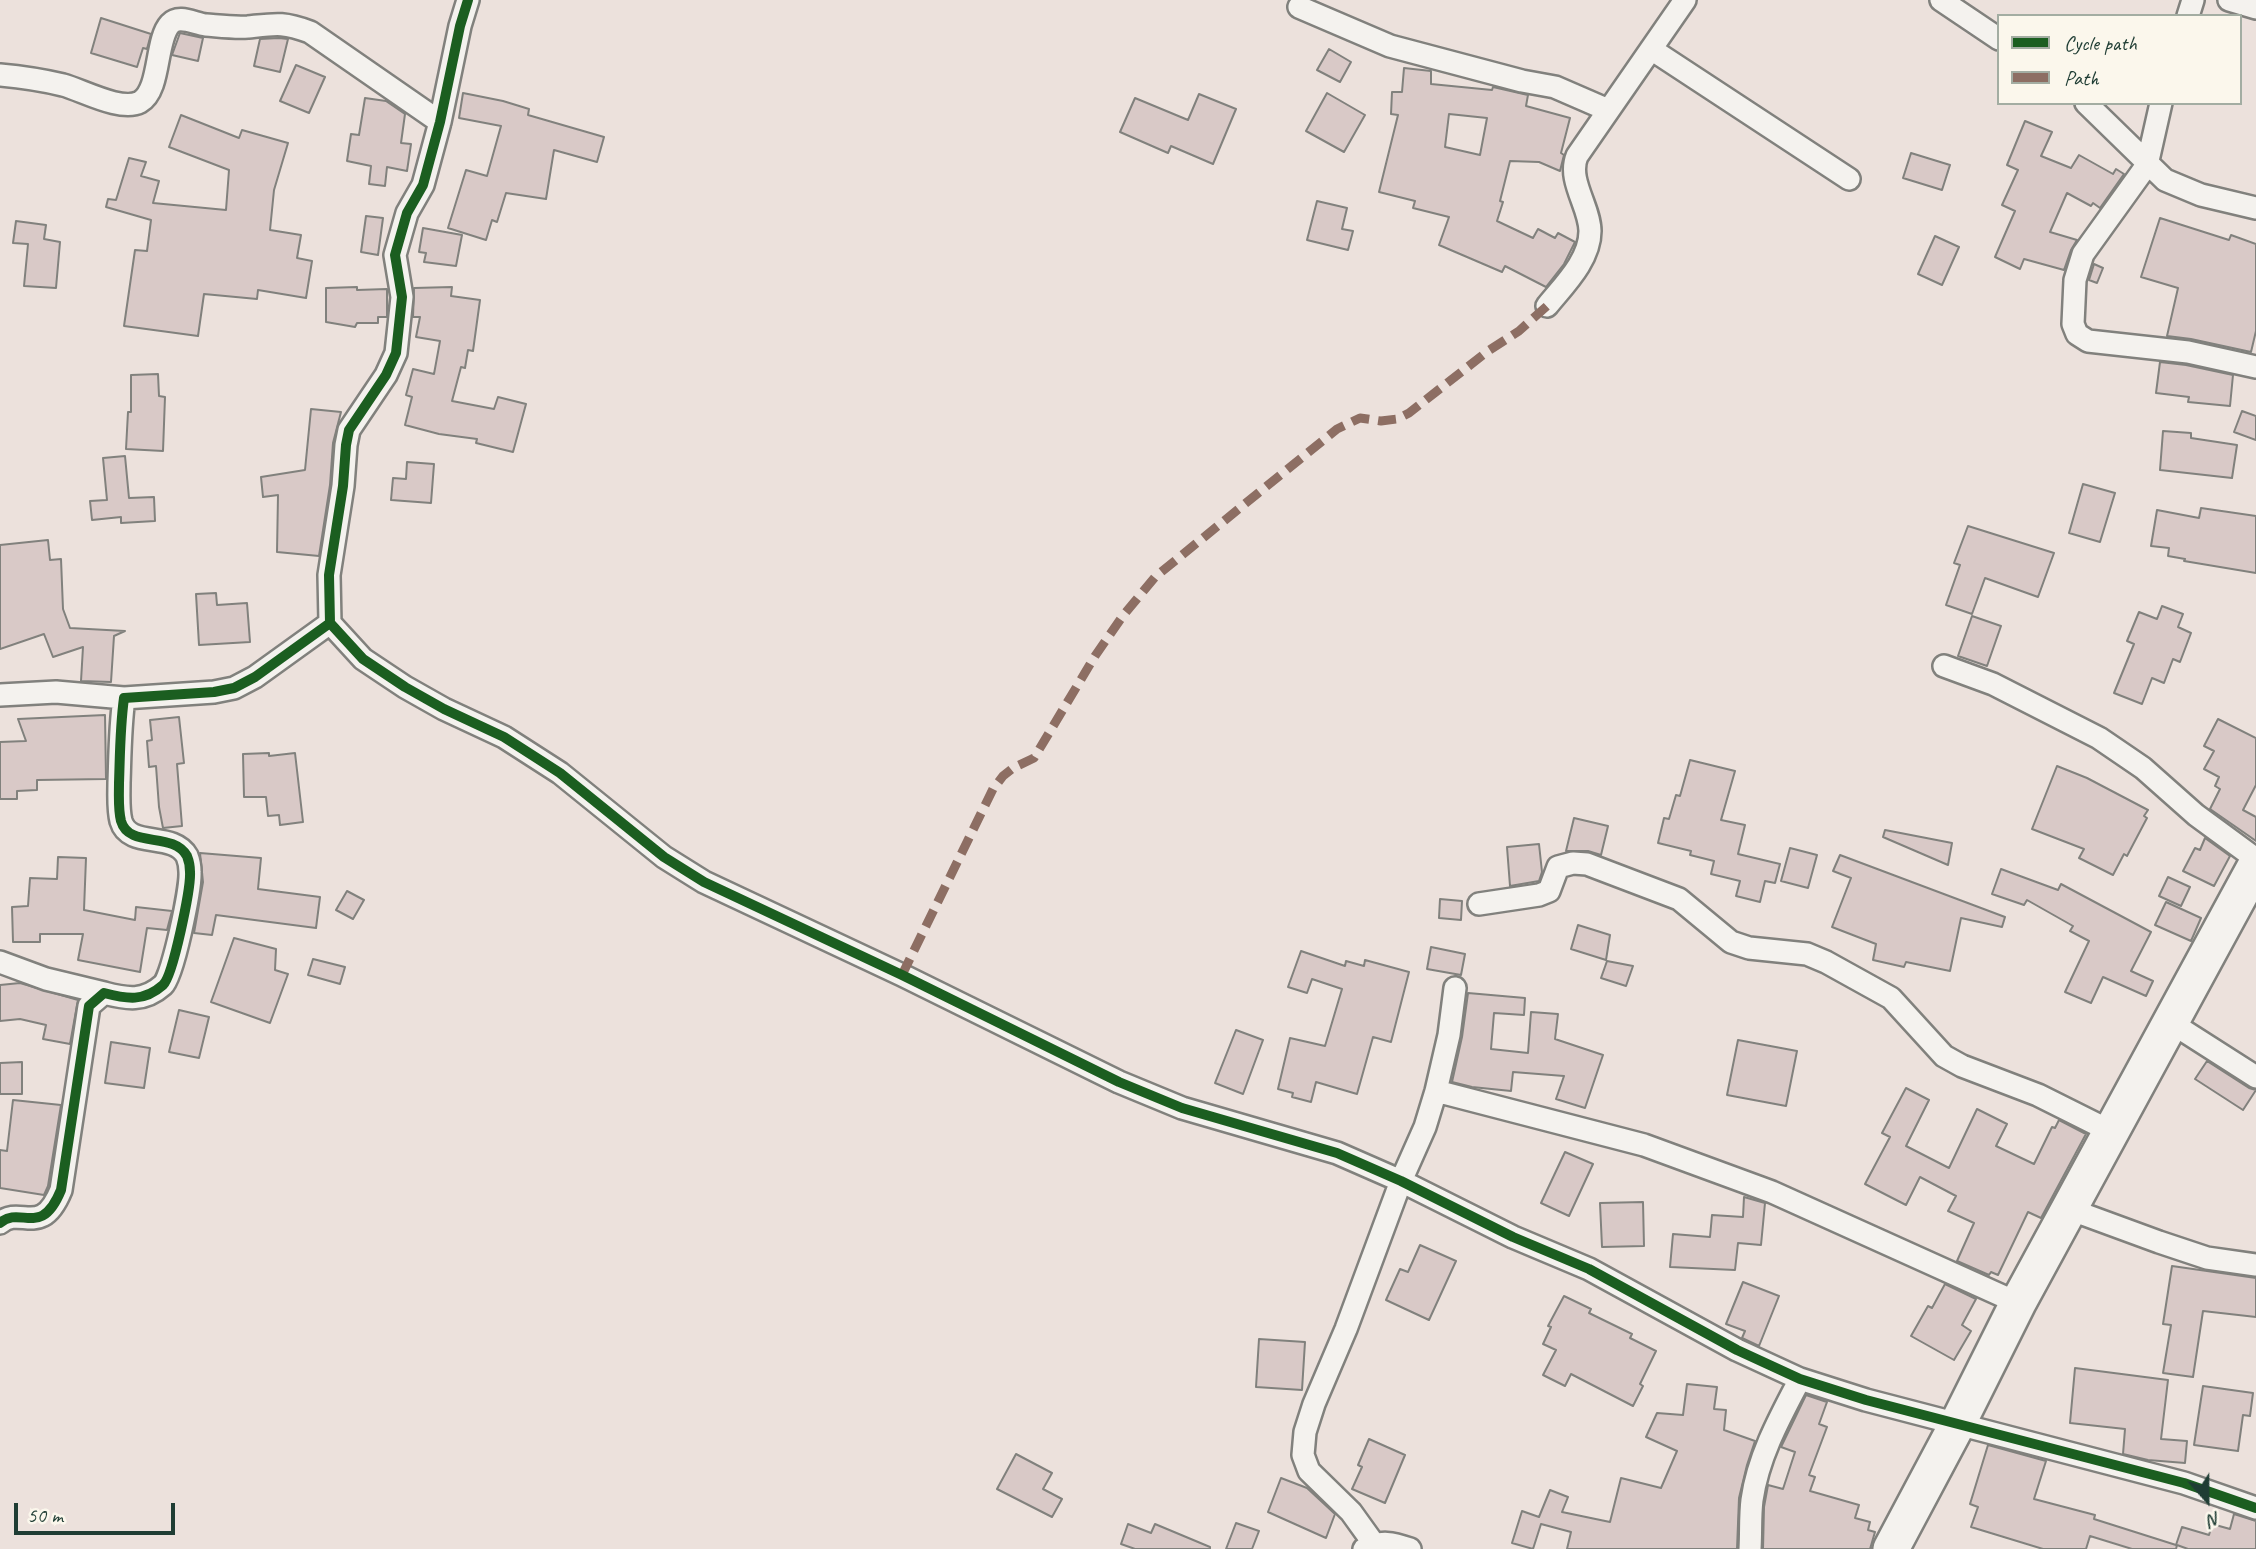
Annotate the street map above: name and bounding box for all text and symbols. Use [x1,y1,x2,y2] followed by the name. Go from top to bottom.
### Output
[1997,14,2242,105] legend
[2064,30,2137,56] text: Cycle path
[2064,65,2099,91] text: Path
[2172,1465,2242,1535] north arrow
[18,1490,178,1534] scale bar
[27,1502,63,1528] text: 50 m
[2205,1506,2224,1533] text: N

